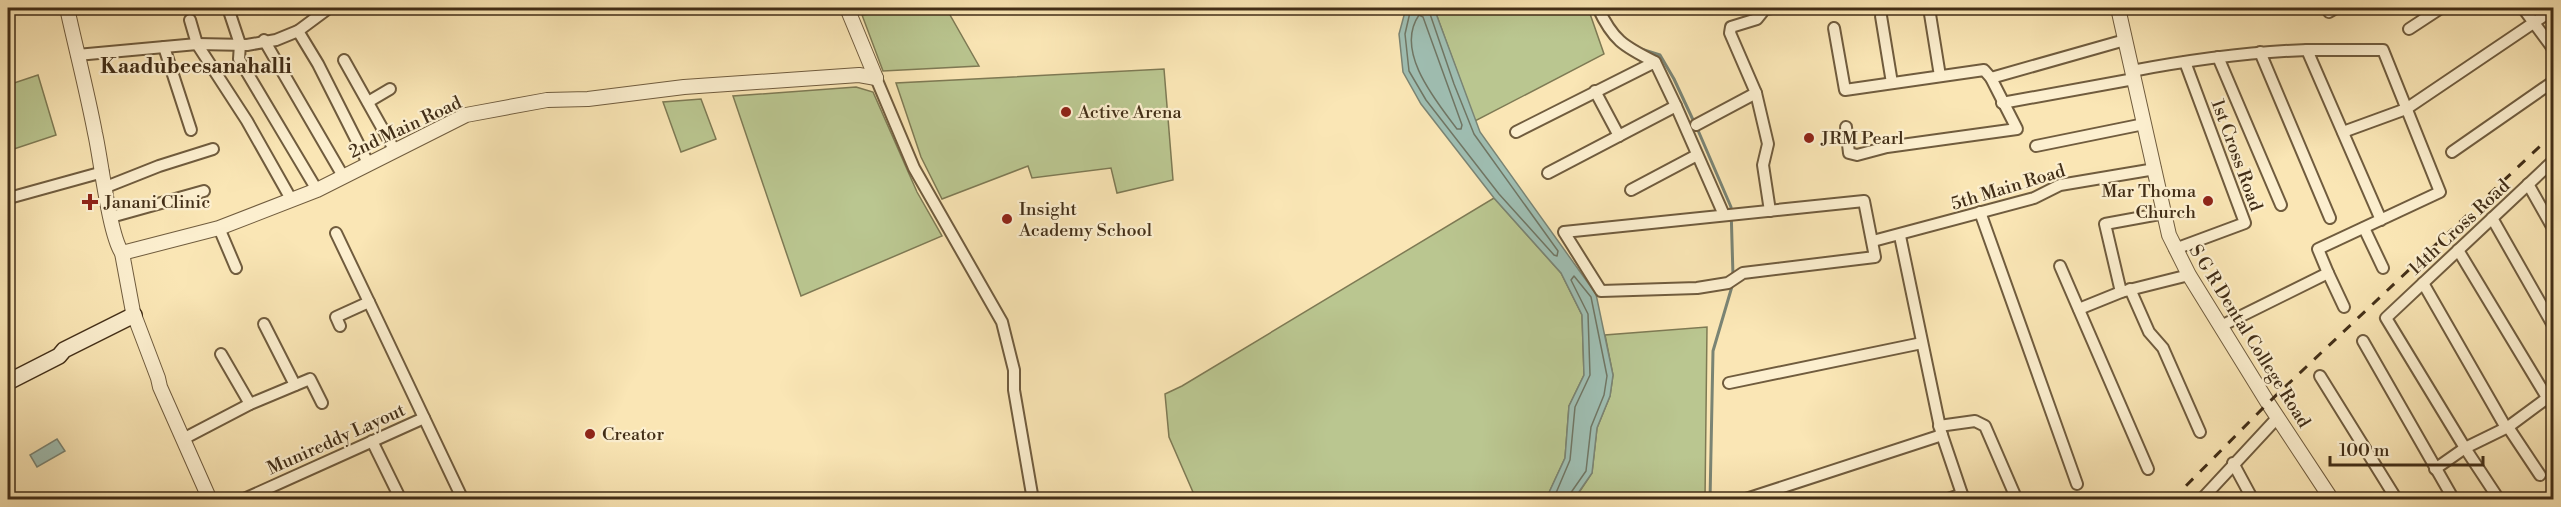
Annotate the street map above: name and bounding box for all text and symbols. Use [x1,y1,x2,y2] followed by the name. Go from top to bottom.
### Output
[100,54,292,80] district label: Kaadubeesanahalli
[345,91,466,164] street label: 2nd Main Road
[2206,96,2268,215] street label: 1st Cross Road
[1077,101,1183,124] place label: Active Arena
[1059,105,1073,119] marker: Active Arena
[1820,127,1904,150] place label: JRM Pearl
[1802,131,1816,145] marker: JRM Pearl
[1948,159,2069,216] street label: 5th Main Road
[2404,174,2515,280] street label: 14th Cross Road
[2101,180,2197,224] place label: Mar Thoma Church
[103,191,210,214] place label: Janani Clinic
[81,193,99,211] marker: Janani Clinic
[2201,194,2215,208] marker: Mar Thoma Church
[1018,198,1153,242] place label: Insight Academy School
[1000,212,1014,226] marker: Insight Academy School
[2184,240,2316,433] street label: S G R Dental College Road
[264,398,409,480] street label: Munireddy Layout
[602,423,664,446] place label: Creator
[583,427,597,441] marker: Creator
[2330,429,2483,467] scale bar
[2339,439,2390,462] text: 100 m

